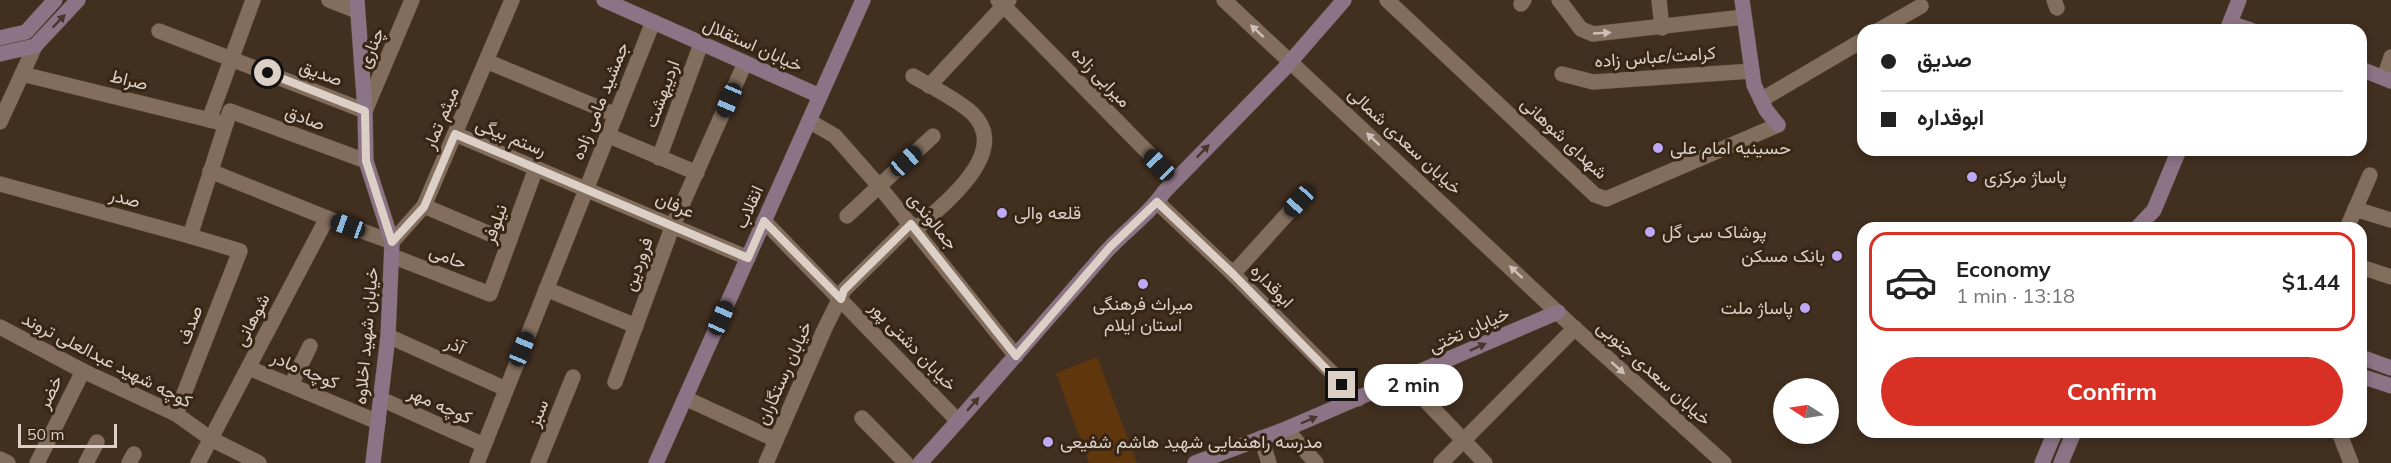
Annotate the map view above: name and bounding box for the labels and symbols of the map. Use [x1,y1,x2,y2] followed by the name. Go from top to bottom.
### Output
[700,12,807,77] street label: خیابان استقلال
[52,14,66,29] one-way arrow
[352,24,390,72] street label: چناری
[1250,25,1265,38] one-way arrow
[1593,28,1612,38] one-way arrow
[565,38,634,163] street label: جمشید مامی زاده
[1067,41,1136,112] street label: میرابی زاده
[1593,41,1717,72] street label: کرامت/عباس زاده
[296,54,346,91] street label: صدیق
[639,57,684,131] street label: اردیبهشت
[254,59,281,86] route start
[108,64,150,95] street label: صراط
[714,80,744,120] car
[1343,82,1467,199] street label: خیابان سعدی شمالی
[417,83,465,154] street label: میثم تمار
[1516,92,1613,184] street label: شهدای شوهانی
[282,100,328,135] street label: صادق
[472,112,550,162] street label: رستم بیگی
[1367,132,1381,146] one-way arrow
[1670,136,1791,160] place label: حسینیه امام علی
[1651,141,1665,155] marker: حسینیه امام علی
[887,142,925,180] car
[1196,144,1210,159] one-way arrow
[1140,146,1178,184] car
[1984,165,2067,189] place label: پاساژ مرکزی
[1965,170,1979,184] marker: پاساژ مرکزی
[106,182,143,213] street label: صدر
[729,182,768,232] street label: انقلاب
[1280,182,1318,220] car
[652,186,698,223] street label: عرفان
[903,187,964,254] street label: جمالوندی
[476,201,512,248] street label: نیلوفر
[1014,201,1081,224] place label: قلعه والی
[995,206,1009,220] marker: قلعه والی
[328,211,368,241] car
[1662,220,1767,244] place label: پوشاک سی گل
[1643,225,1657,239] marker: پوشاک سی گل
[617,234,658,294] street label: فروردین
[426,239,470,274] street label: حامی
[1741,244,1825,267] place label: بانک مسکن
[1830,249,1844,263] marker: بانک مسکن
[1246,259,1299,313] street label: ابوقداره
[1508,265,1523,279] one-way arrow
[348,266,383,406] street label: خیابان شهید اخلاوه
[1136,277,1150,291] marker: میراث فرهنگی استان ایلام
[229,289,275,350] street label: شوهانی
[1093,292,1193,337] place label: میراث فرهنگی استان ایلام
[863,295,962,396] street label: خیابان دشتی پور
[1721,296,1793,320] place label: پاساژ ملت
[705,298,737,338] car
[1798,301,1812,315] marker: پاساژ ملت
[172,302,207,348] street label: صدف
[1425,302,1513,358] street label: خیابان تختی
[18,307,196,413] street label: کوچه شهید عبدالعلی تروند
[1592,315,1716,430] street label: خیابان سعدی جنوبی
[750,317,817,428] street label: خیابان رستگاران
[507,329,537,369] car
[441,330,470,360] street label: آذر
[1469,342,1487,352] one-way arrow
[267,345,342,395] street label: کوچه مادر
[1611,360,1625,374] one-way arrow
[1363,364,1462,406] callout: 2 min
[31,371,67,413] street label: خضر
[1328,371,1355,398] route end
[1773,378,1839,444] north arrow
[403,380,476,430] street label: کوچه مهر
[521,396,553,431] street label: سبز
[966,397,979,412] one-way arrow
[1300,415,1318,425] one-way arrow
[18,421,117,448] scale bar
[1060,430,1322,454] place label: مدرسه راهنمایی شهید هاشم شفیعی
[1041,435,1055,449] marker: مدرسه راهنمایی شهید هاشم شفیعی

